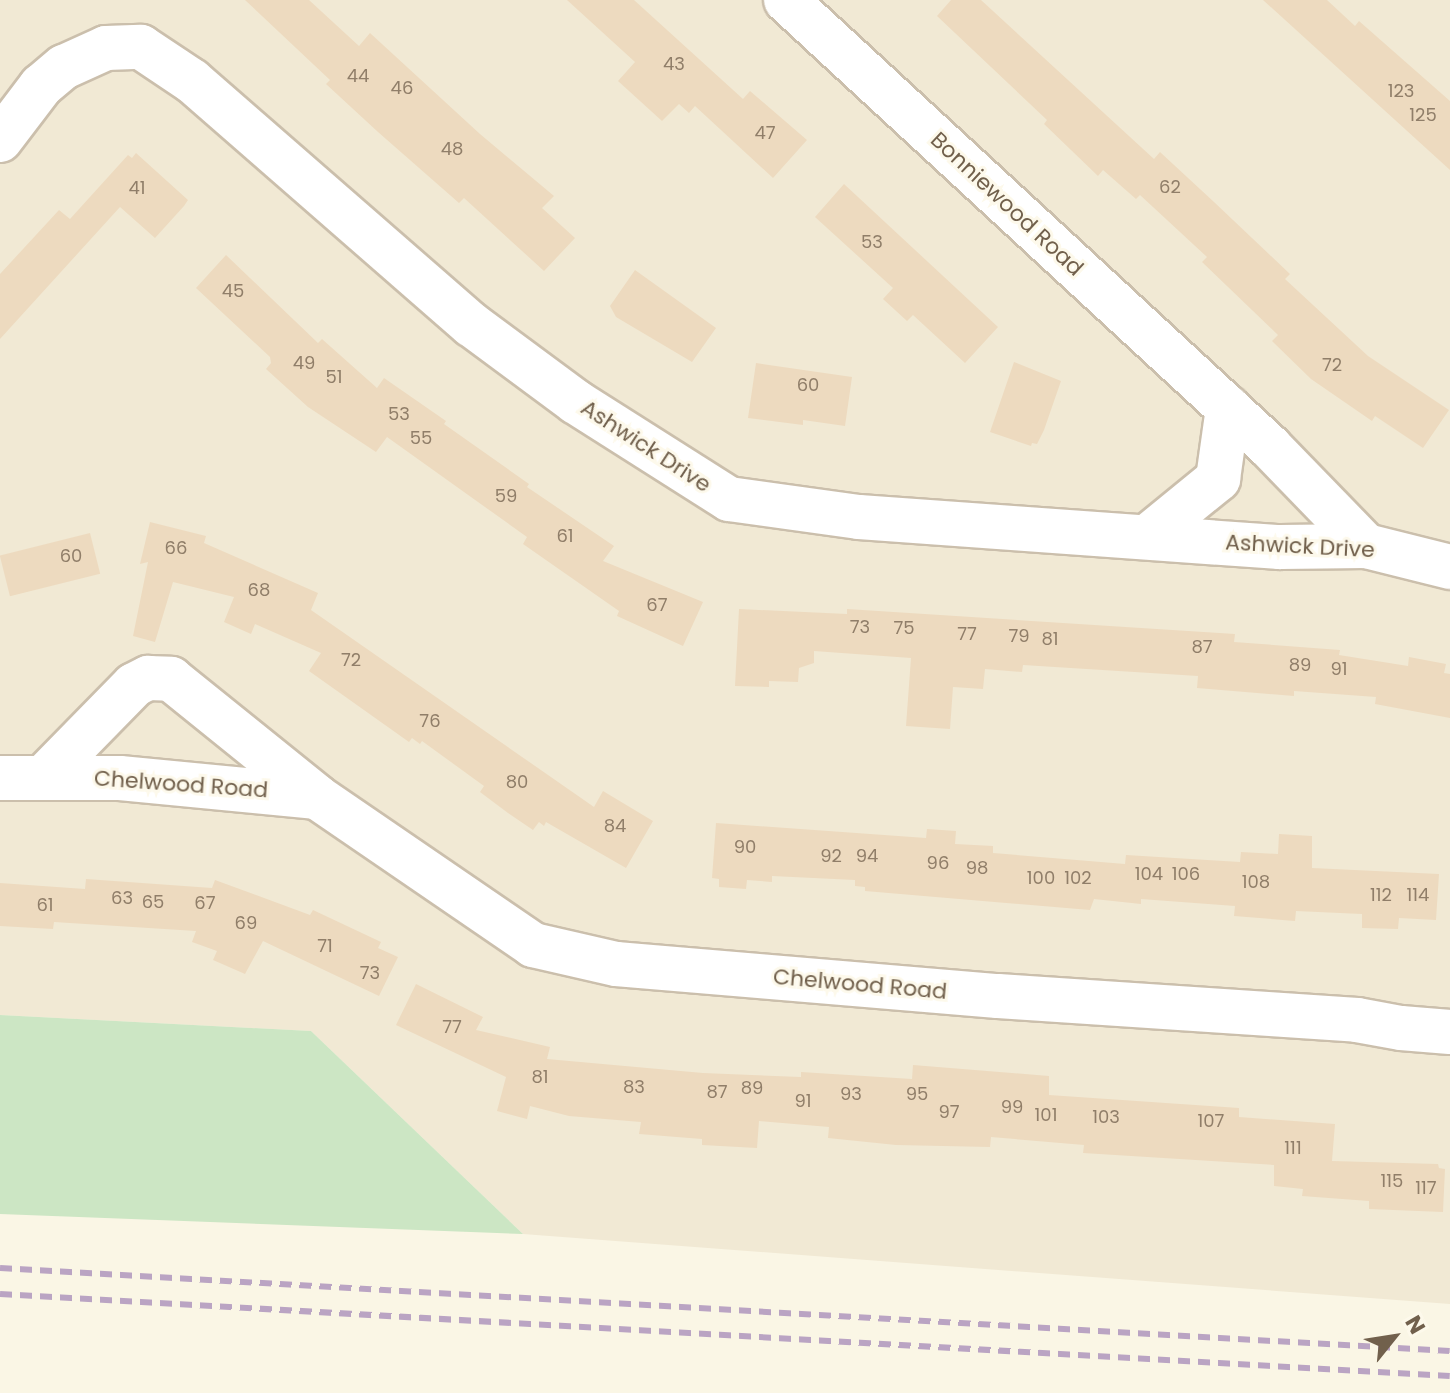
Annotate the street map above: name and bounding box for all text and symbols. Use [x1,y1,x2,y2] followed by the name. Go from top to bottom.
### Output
[663,53,685,75] house number: 43
[347,65,369,87] house number: 44
[391,77,413,99] house number: 46
[1388,80,1414,102] house number: 123
[1409,104,1437,126] house number: 125
[754,122,776,144] house number: 47
[925,127,1089,281] street label: Bonniewood Road
[441,138,463,160] house number: 48
[1159,176,1181,198] house number: 62
[128,177,146,199] house number: 41
[861,231,883,253] house number: 53
[222,280,244,302] house number: 45
[293,352,315,374] house number: 49
[1322,354,1342,376] house number: 72
[325,366,343,388] house number: 51
[797,374,819,396] house number: 60
[576,394,716,498] street label: Ashwick Drive
[388,403,410,425] house number: 53
[410,427,432,449] house number: 55
[495,485,517,507] house number: 59
[556,525,574,547] house number: 61
[1225,529,1375,563] street label: Ashwick Drive
[165,537,187,559] house number: 66
[60,545,82,567] house number: 60
[248,579,270,601] house number: 68
[646,594,668,616] house number: 67
[850,616,870,638] house number: 73
[893,617,915,639] house number: 75
[957,623,977,645] house number: 77
[1008,625,1030,647] house number: 79
[1041,628,1059,650] house number: 81
[1191,636,1213,658] house number: 87
[341,649,361,671] house number: 72
[1289,654,1311,676] house number: 89
[1330,658,1348,680] house number: 91
[419,710,441,732] house number: 76
[93,765,269,803] street label: Chelwood Road
[506,771,528,793] house number: 80
[604,815,626,837] house number: 84
[734,836,756,858] house number: 90
[820,845,842,867] house number: 92
[856,845,878,867] house number: 94
[927,852,949,874] house number: 96
[966,857,988,879] house number: 98
[1135,863,1163,885] house number: 104
[1172,863,1200,885] house number: 106
[1027,867,1055,889] house number: 100
[1064,867,1092,889] house number: 102
[1242,871,1270,893] house number: 108
[1370,884,1392,906] house number: 112
[1407,884,1429,906] house number: 114
[111,887,133,909] house number: 63
[142,891,164,913] house number: 65
[194,892,216,914] house number: 67
[36,894,54,916] house number: 61
[235,912,257,934] house number: 69
[317,935,333,957] house number: 71
[360,962,380,984] house number: 73
[772,963,948,1005] street label: Chelwood Road
[442,1016,462,1038] house number: 77
[531,1066,549,1088] house number: 81
[623,1076,645,1098] house number: 83
[741,1077,763,1099] house number: 89
[706,1081,728,1103] house number: 87
[840,1083,862,1105] house number: 93
[906,1083,928,1105] house number: 95
[794,1090,812,1112] house number: 91
[1001,1096,1023,1118] house number: 99
[938,1101,960,1123] house number: 97
[1035,1104,1057,1126] house number: 101
[1092,1106,1120,1128] house number: 103
[1198,1110,1224,1132] house number: 107
[1284,1137,1302,1159] house number: 111
[1381,1170,1403,1192] house number: 115
[1415,1177,1437,1199] house number: 117
[1354,1297,1434,1377] north arrow
[1398,1310,1433,1340] text: N

